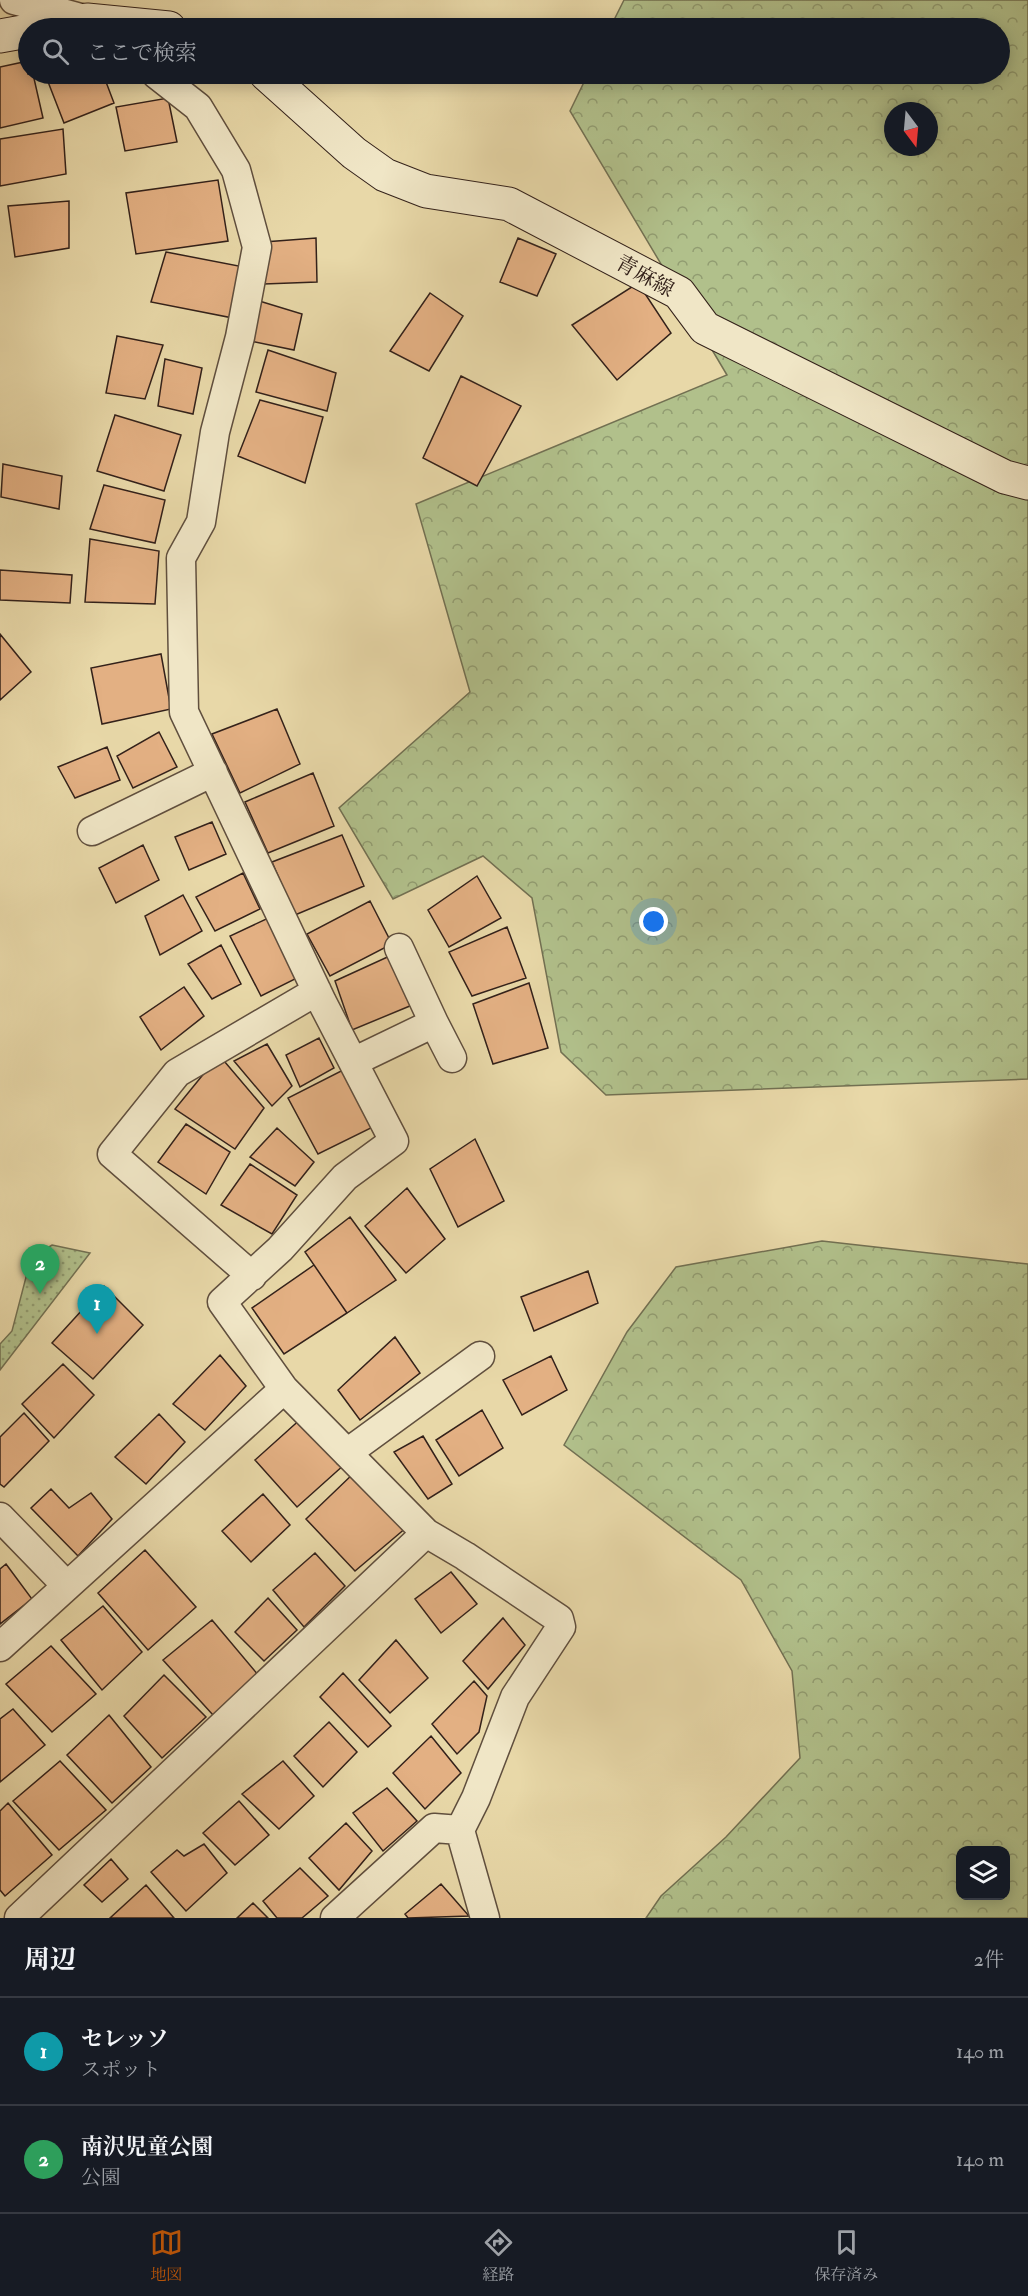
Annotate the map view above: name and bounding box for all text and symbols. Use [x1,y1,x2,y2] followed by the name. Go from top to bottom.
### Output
[18,18,1010,84] search box
[39,35,72,68] icon: search
[87,39,197,67] text: ここで検索
[884,102,938,156] north arrow
[611,249,679,304] street label: 青麻線
[639,907,668,936] your location
[20,1244,60,1294] pin: 2
[78,1284,116,1334] pin: 1
[956,1846,1010,1900] map controls
[956,1846,1010,1900] button: layers
[24,1944,76,1976] text: 周辺
[974,1947,1004,1972] text: 2件
[81,2025,169,2053] text: セレッソ
[40,2039,47,2064] text: 1
[956,2039,1004,2064] text: 140 m
[81,2057,161,2082] text: スポット
[81,2133,213,2161] text: 南沢児童公園
[38,2147,49,2172] text: 2
[956,2147,1004,2172] text: 140 m
[81,2165,121,2190] text: 公園
[150,2226,183,2285] tab: 地図
[482,2226,515,2285] tab: 経路
[814,2226,878,2285] tab: 保存済み

